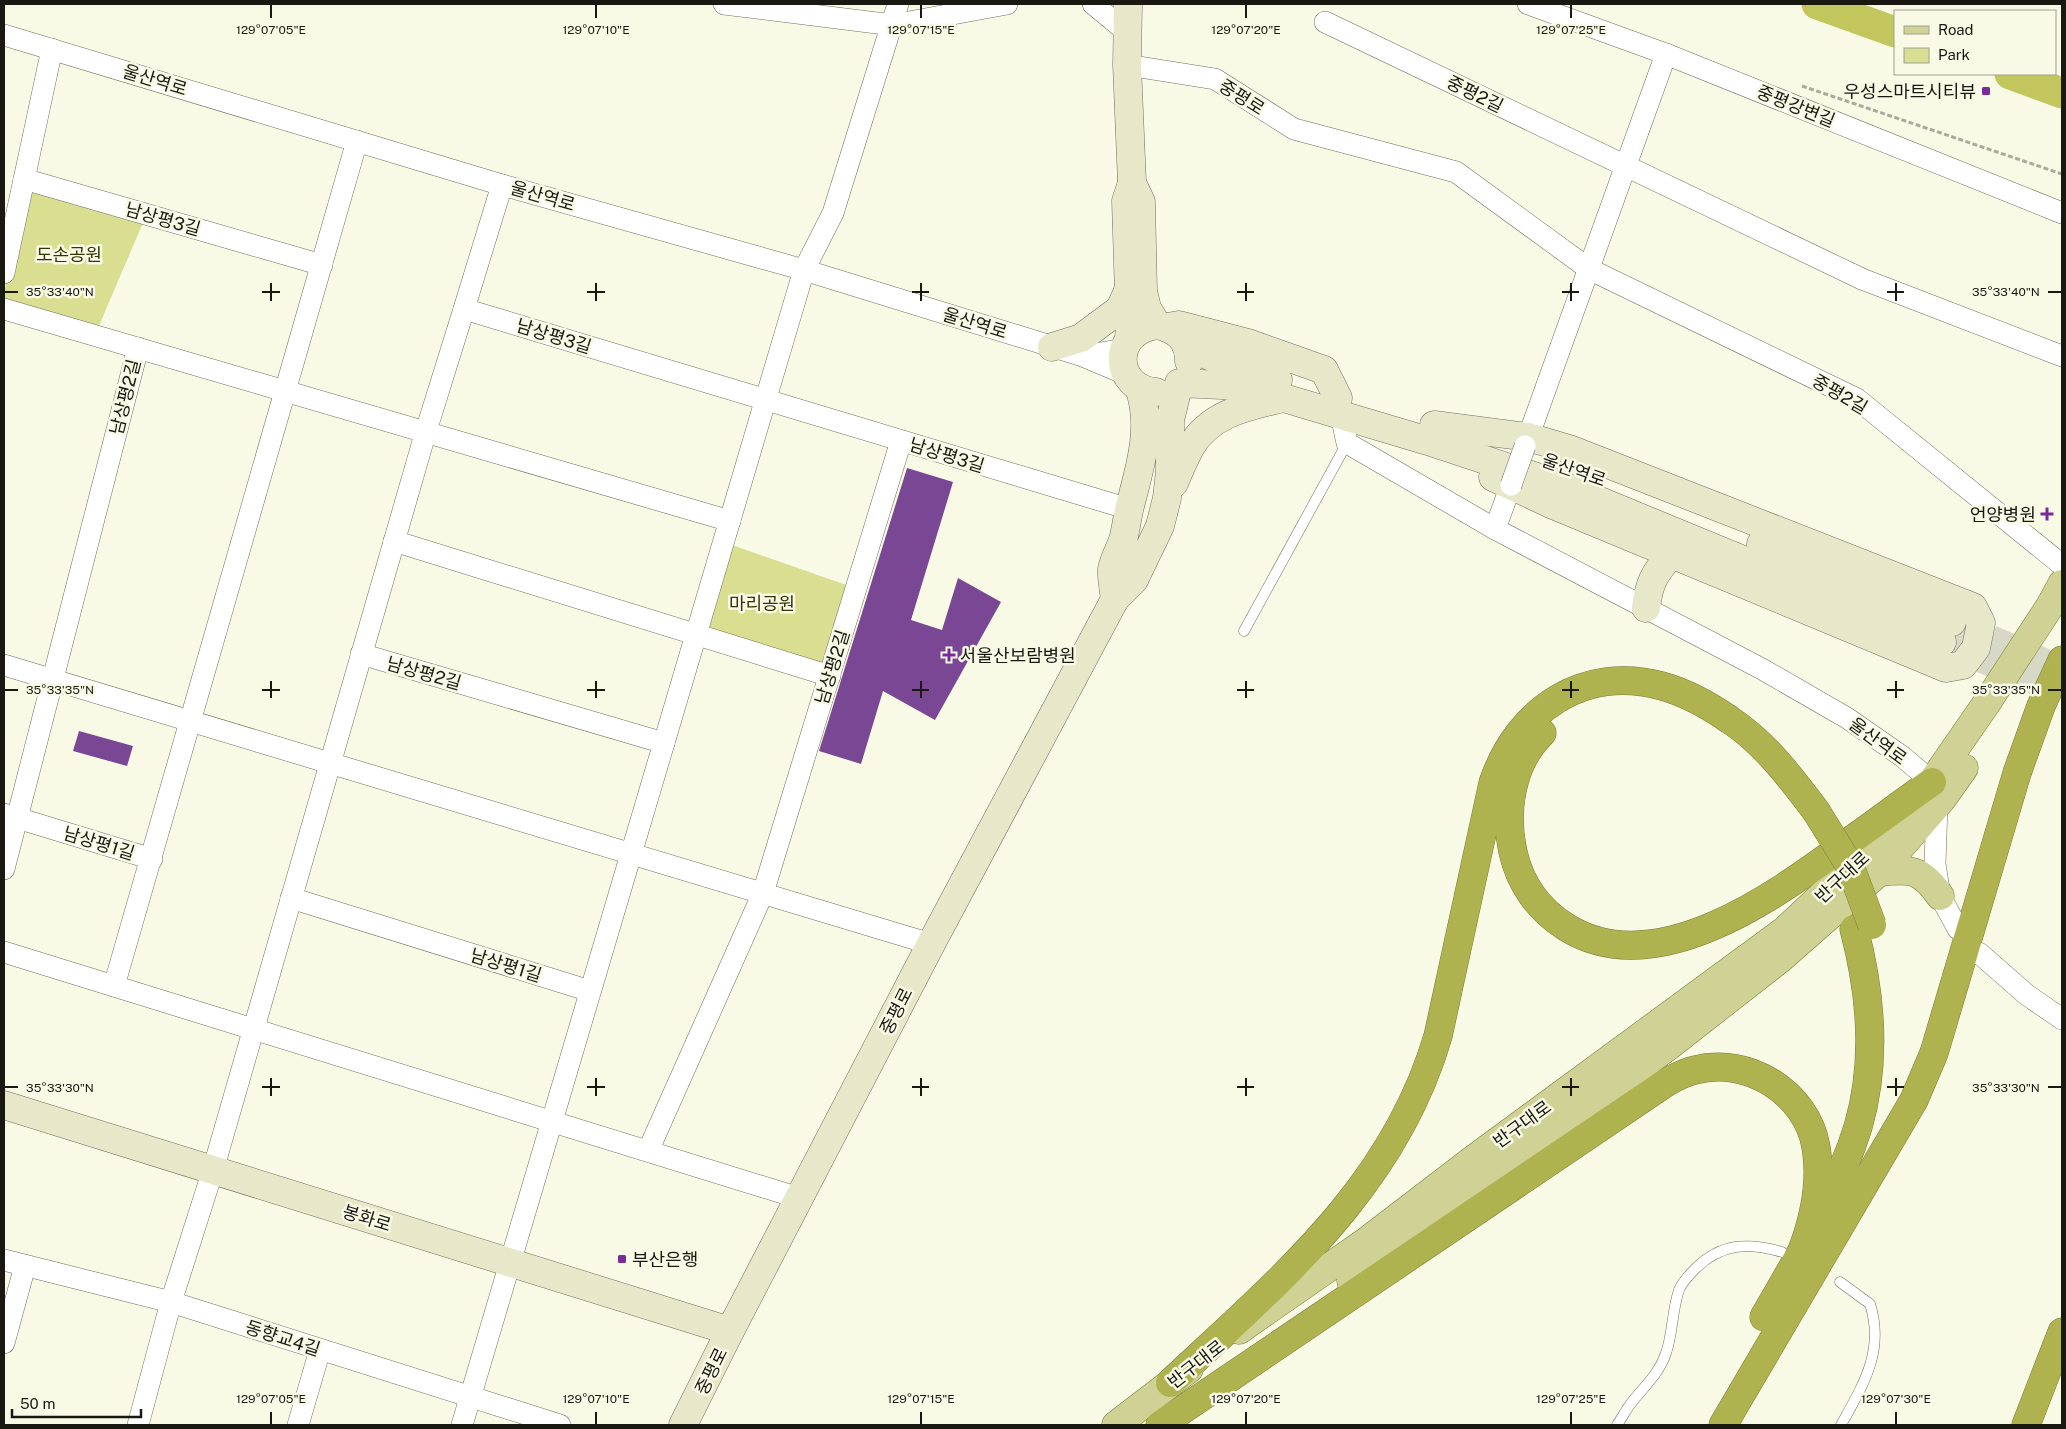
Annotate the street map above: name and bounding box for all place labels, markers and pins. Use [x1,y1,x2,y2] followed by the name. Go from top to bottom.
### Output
[1844,81,1976,102] place label: 우성스마트시티뷰
[1980,85,1992,97] marker: 우성스마트시티뷰
[1970,504,2036,525] place label: 언양병원
[2040,507,2054,521] marker: 언양병원
[960,645,1076,666] place label: 서울산보람병원
[942,648,956,662] marker: 서울산보람병원
[632,1249,698,1270] place label: 부산은행
[616,1253,628,1265] marker: 부산은행

